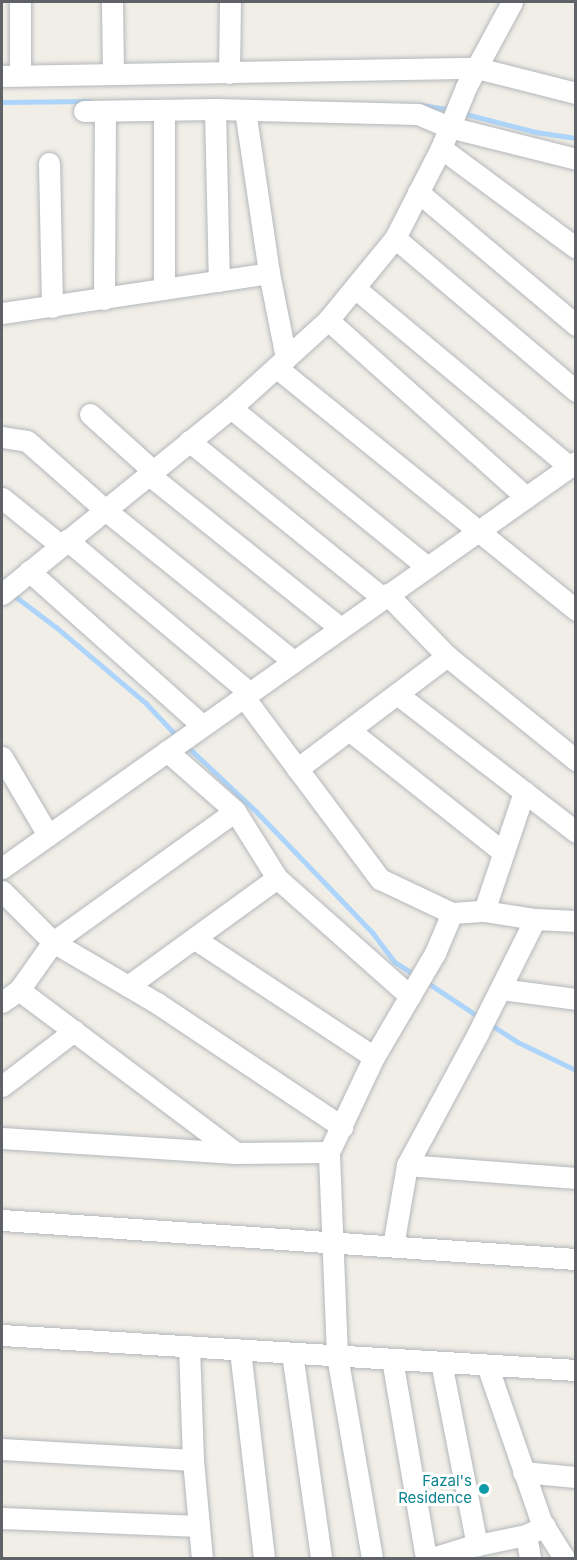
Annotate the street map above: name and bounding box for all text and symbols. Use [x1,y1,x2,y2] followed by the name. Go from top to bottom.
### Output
[398,1471,472,1506] place label: Fazal's Residence
[477,1482,491,1496] marker: Fazal's Residence

